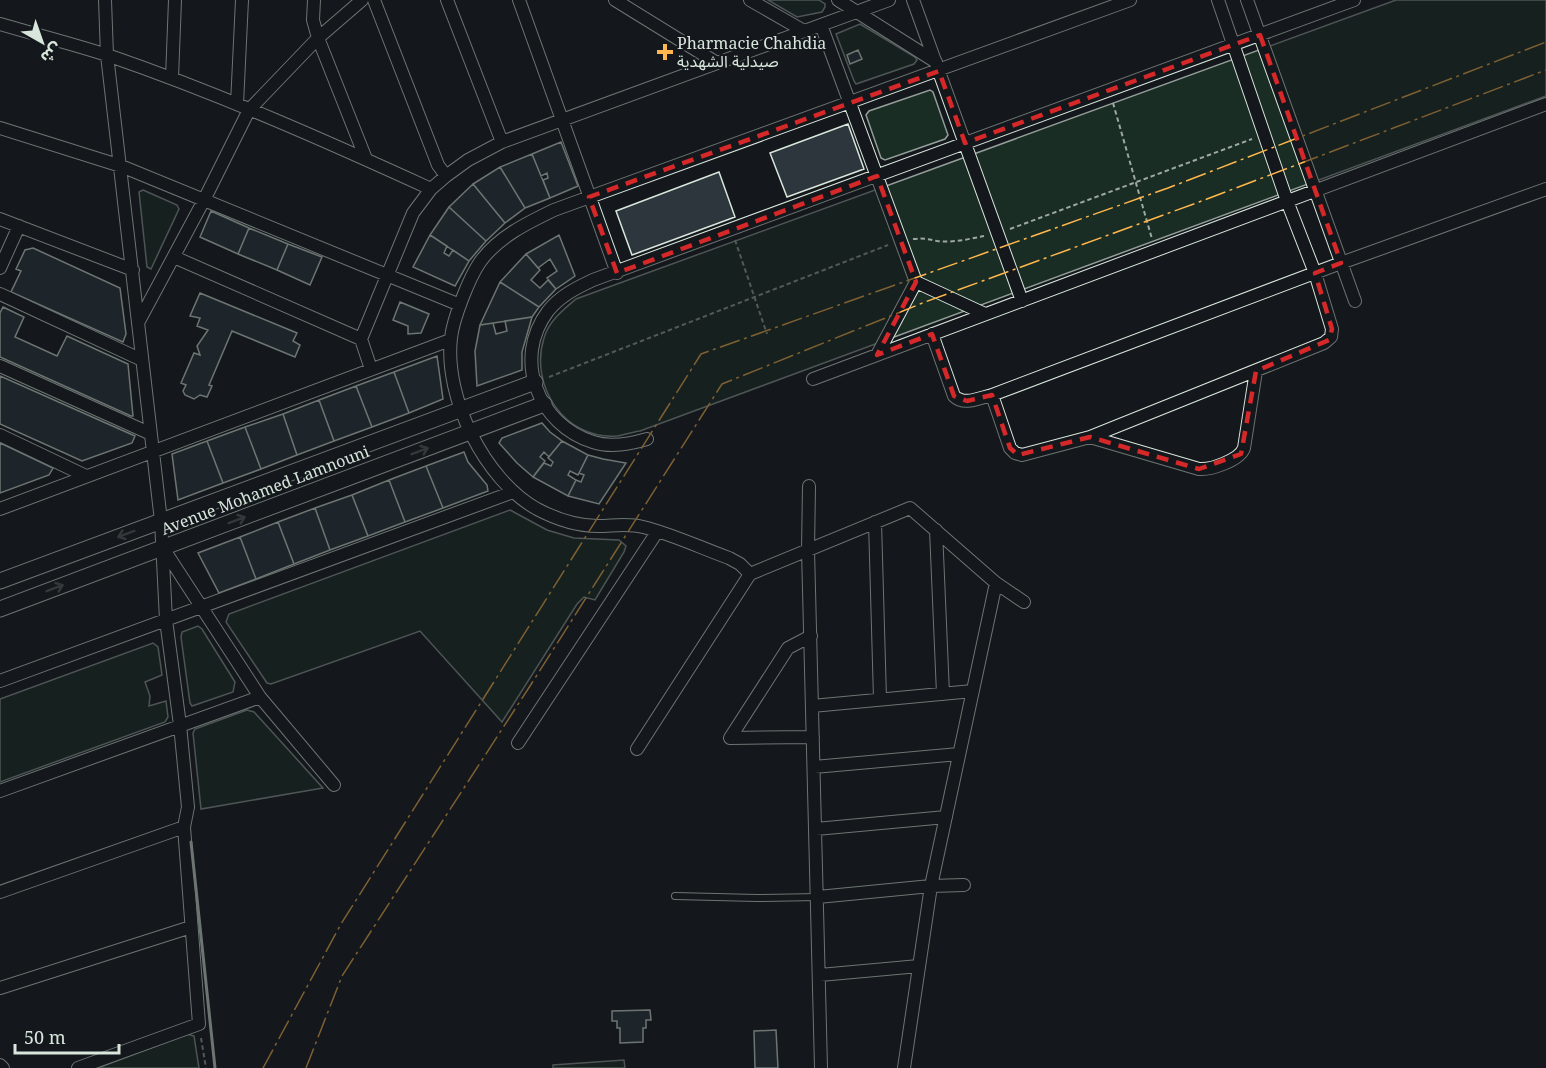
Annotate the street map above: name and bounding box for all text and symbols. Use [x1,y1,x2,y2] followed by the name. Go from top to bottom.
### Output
[12,12,72,72] north arrow
[677,32,826,72] place label: Pharmacie Chahdia صيدلية الشهدية
[36,38,67,69] text: ش
[658,45,672,59] marker: Pharmacie Chahdia صيدلية الشهدية
[158,440,372,540] street label: Avenue Mohamed Lamnouni
[410,444,428,455] one-way arrow
[227,513,246,524] one-way arrow
[117,529,136,540] one-way arrow
[45,582,64,593] one-way arrow
[15,1017,118,1055] scale bar
[24,1025,66,1049] text: 50 m

